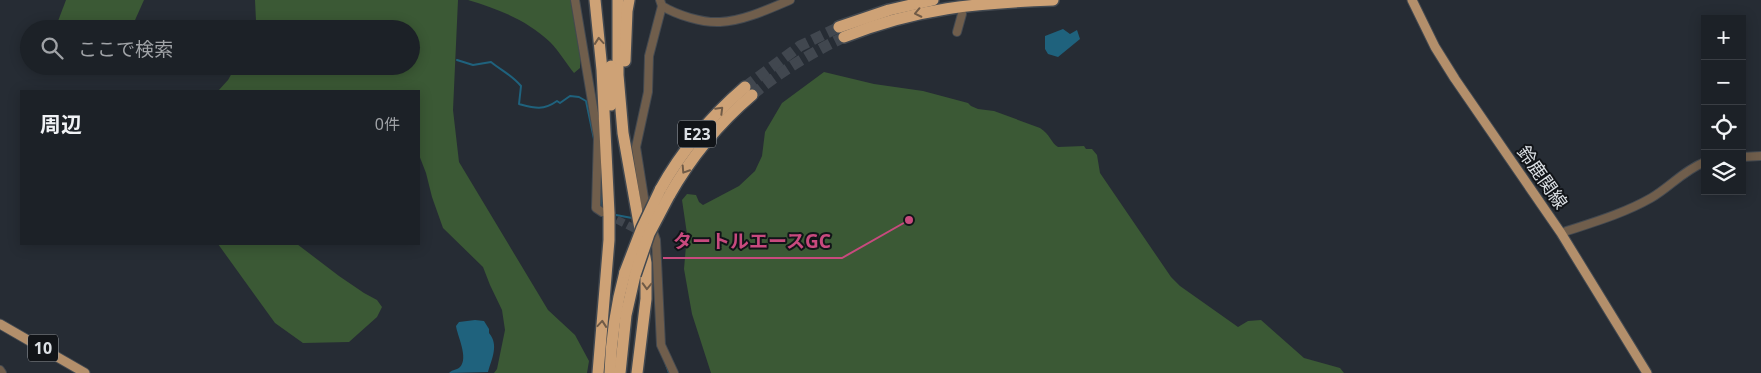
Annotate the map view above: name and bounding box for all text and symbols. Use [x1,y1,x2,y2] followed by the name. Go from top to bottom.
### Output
[913,8,922,18] one-way arrow
[1701,15,1746,195] map controls
[1701,15,1746,60] button: +
[20,20,420,75] search box
[38,34,66,62] icon: search
[78,36,173,62] text: ここで検索
[594,36,605,44] one-way arrow
[1701,60,1746,105] button: −
[1701,105,1746,150] button: locate
[714,106,723,115] one-way arrow
[40,110,82,138] text: 周辺
[375,113,400,135] text: 0件
[678,120,716,148] road number: E23
[1513,141,1573,213] street label: 鈴鹿関線
[1701,150,1746,195] button: layers
[681,164,691,173] one-way arrow
[663,224,842,258] callout: タートルエースGC
[673,228,831,254] text: タートルエースGC
[641,282,652,290] one-way arrow
[596,320,607,328] one-way arrow
[28,334,58,362] road number: 10

